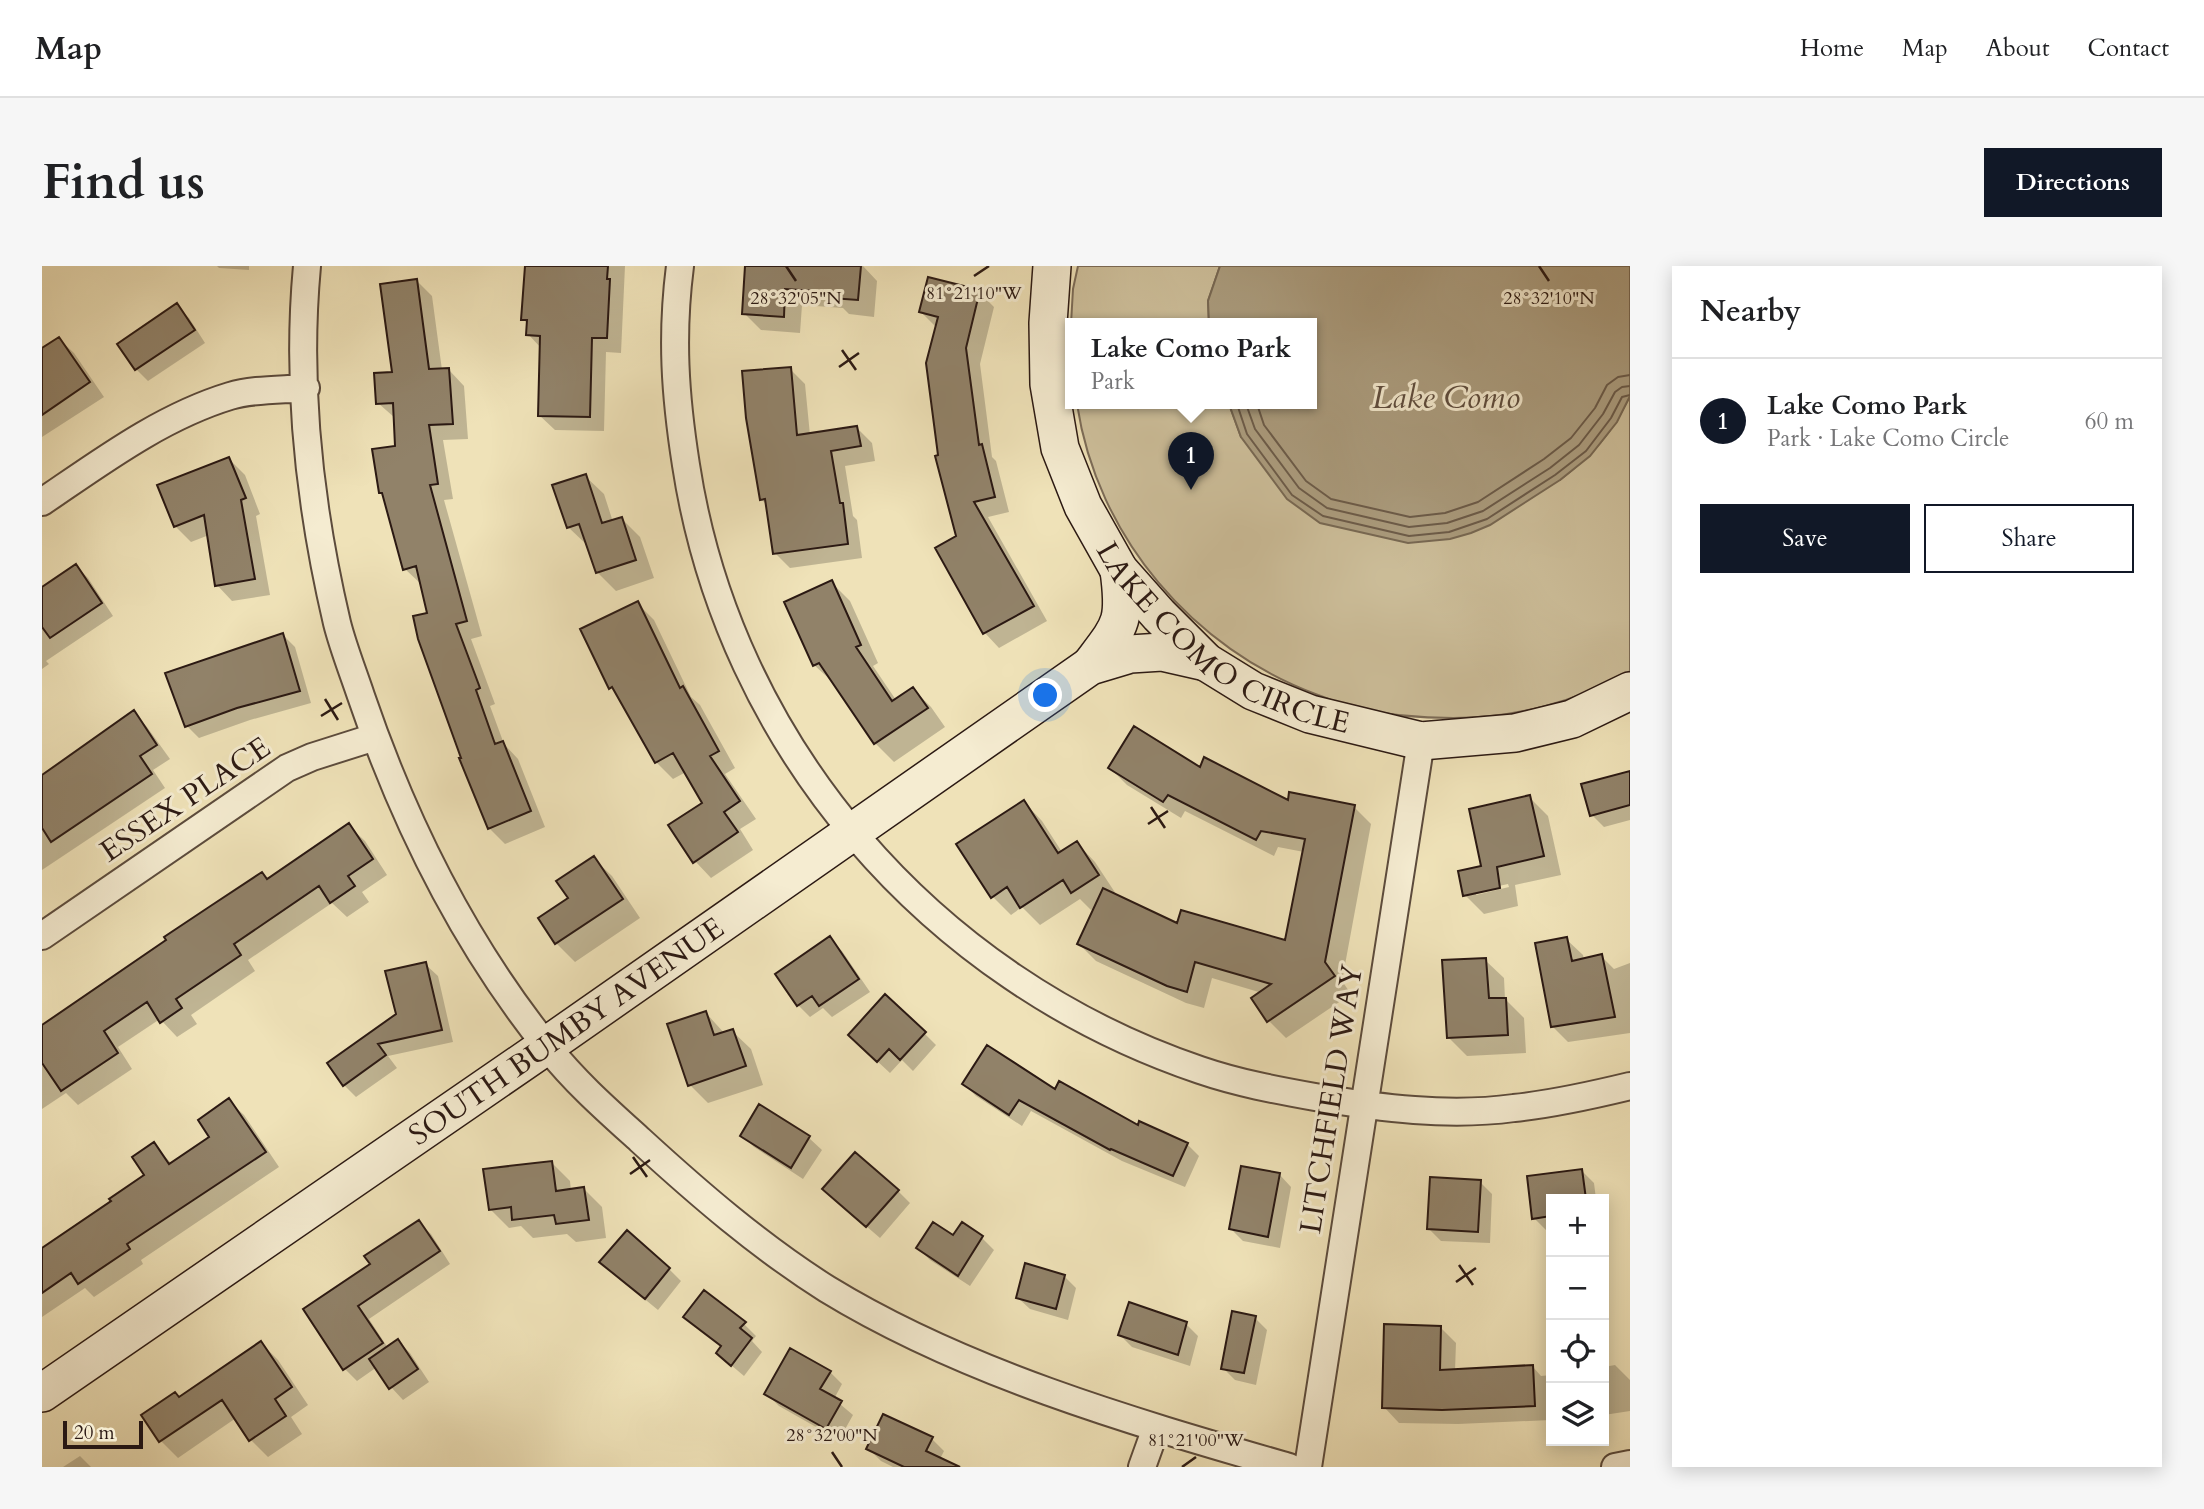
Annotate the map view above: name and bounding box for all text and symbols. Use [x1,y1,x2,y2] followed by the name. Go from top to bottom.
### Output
[35,26,102,71] text: Map
[1800,32,1864,65] text: Home
[1902,32,1948,65] text: Map
[1986,32,2050,65] text: About
[2088,32,2169,65] text: Contact
[1984,148,2162,217] button: Directions
[42,149,205,216] text: Find us
[926,281,1022,306] text: 81°21'10"W
[750,286,842,311] text: 28°32'05"N
[1503,286,1595,311] text: 28°32'10"N
[1700,291,1801,332] text: Nearby
[1065,318,1317,409] popup
[1091,331,1291,366] text: Lake Como Park
[1091,366,1135,397] text: Park
[1372,376,1520,420] water label: Lake Como
[1767,388,1967,423] text: Lake Como Park
[1717,406,1729,437] text: 1
[2085,406,2134,437] text: 60 m
[1767,423,2010,454] text: Park · Lake Como Circle
[1168,432,1214,490] pin: 1
[1700,504,1910,573] button: Save
[1924,504,2134,573] button: Share
[1086,534,1354,744] street label: LAKE COMO CIRCLE
[1028,678,1062,712] your location
[92,727,279,872] street label: ESSEX PLACE
[401,908,732,1155] street label: SOUTH BUMBY AVENUE
[1290,961,1373,1236] street label: LITCHFIELD WAY
[1546,1194,1609,1446] map controls
[1546,1194,1609,1257] button: +
[1546,1257,1609,1320] button: −
[1546,1320,1609,1383] button: locate
[1546,1383,1609,1446] button: layers
[63,1418,144,1450] scale bar
[74,1420,115,1446] text: 20 m
[786,1423,878,1448] text: 28°32'00"N
[1148,1428,1244,1453] text: 81°21'00"W

